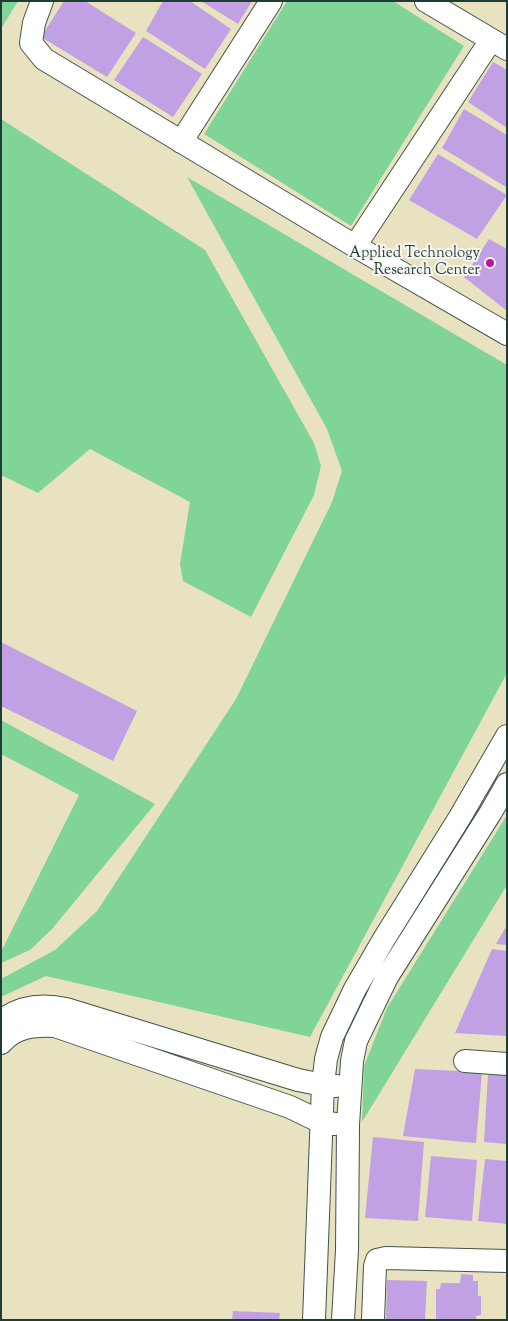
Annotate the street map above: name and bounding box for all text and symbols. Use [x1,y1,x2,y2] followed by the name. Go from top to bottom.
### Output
[349,245,480,280] place label: Applied Technology Research Center
[484,257,496,269] marker: Applied Technology Research Center

